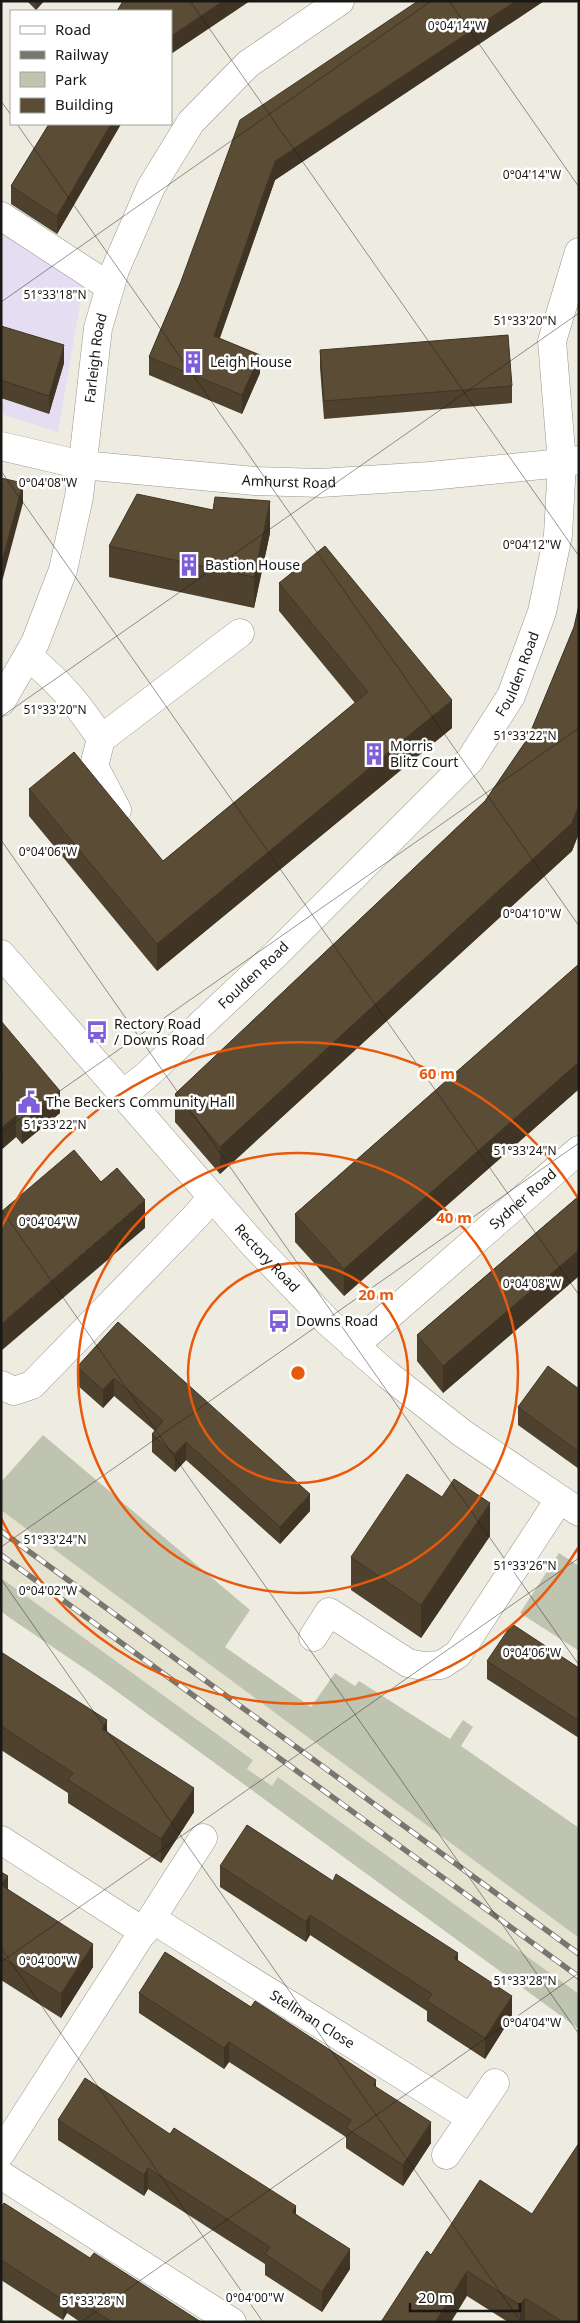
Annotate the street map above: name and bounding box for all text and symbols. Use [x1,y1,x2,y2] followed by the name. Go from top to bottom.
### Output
[10,10,172,125] legend
[428,17,486,34] text: 0°04'14"W
[55,19,91,39] text: Road
[55,44,109,64] text: Railway
[55,69,87,89] text: Park
[55,94,113,114] text: Building
[503,166,561,183] text: 0°04'14"W
[23,286,87,303] text: 51°33'18"N
[80,311,111,404] street label: Farleigh Road
[493,312,557,329] text: 51°33'20"N
[180,349,206,375] building icon: Leigh House
[210,352,292,371] place label: Leigh House
[241,470,337,492] street label: Amhurst Road
[19,474,77,491] text: 0°04'08"W
[503,536,561,553] text: 0°04'12"W
[176,552,202,578] building icon: Bastion House
[205,555,300,574] place label: Bastion House
[490,629,543,720] street label: Foulden Road
[23,701,87,718] text: 51°33'20"N
[493,727,557,744] text: 51°33'22"N
[390,736,458,771] place label: Morris Blitz Court
[361,741,387,767] building icon: Morris Blitz Court
[19,843,77,860] text: 0°04'06"W
[503,905,561,922] text: 0°04'10"W
[214,937,293,1013] street label: Foulden Road
[114,1014,205,1049] place label: Rectory Road / Downs Road
[84,1019,110,1045] bus stop icon: Rectory Road / Downs Road
[419,1063,455,1083] text: 60 m
[16,1089,42,1115] public building icon: The Beckers Community Hall
[46,1092,235,1111] place label: The Beckers Community Hall
[23,1116,87,1133] text: 51°33'22"N
[493,1142,557,1159] text: 51°33'24"N
[485,1164,560,1233] street label: Sydner Road
[436,1207,472,1227] text: 40 m
[19,1213,77,1230] text: 0°04'04"W
[231,1219,304,1296] street label: Rectory Road
[503,1275,561,1292] text: 0°04'08"W
[358,1284,394,1304] text: 20 m
[266,1308,292,1334] bus stop icon: Downs Road
[296,1311,378,1330] place label: Downs Road
[289,1364,307,1382] centre of rings
[23,1531,87,1548] text: 51°33'24"N
[493,1557,557,1574] text: 51°33'26"N
[19,1582,77,1599] text: 0°04'02"W
[503,1644,561,1661] text: 0°04'06"W
[19,1952,77,1969] text: 0°04'00"W
[493,1972,557,1989] text: 51°33'28"N
[267,1985,359,2052] street label: Stellman Close
[503,2014,561,2031] text: 0°04'04"W
[410,2280,520,2312] scale bar
[418,2287,453,2307] text: 20 m
[226,2289,284,2306] text: 0°04'00"W
[61,2292,125,2309] text: 51°33'28"N

